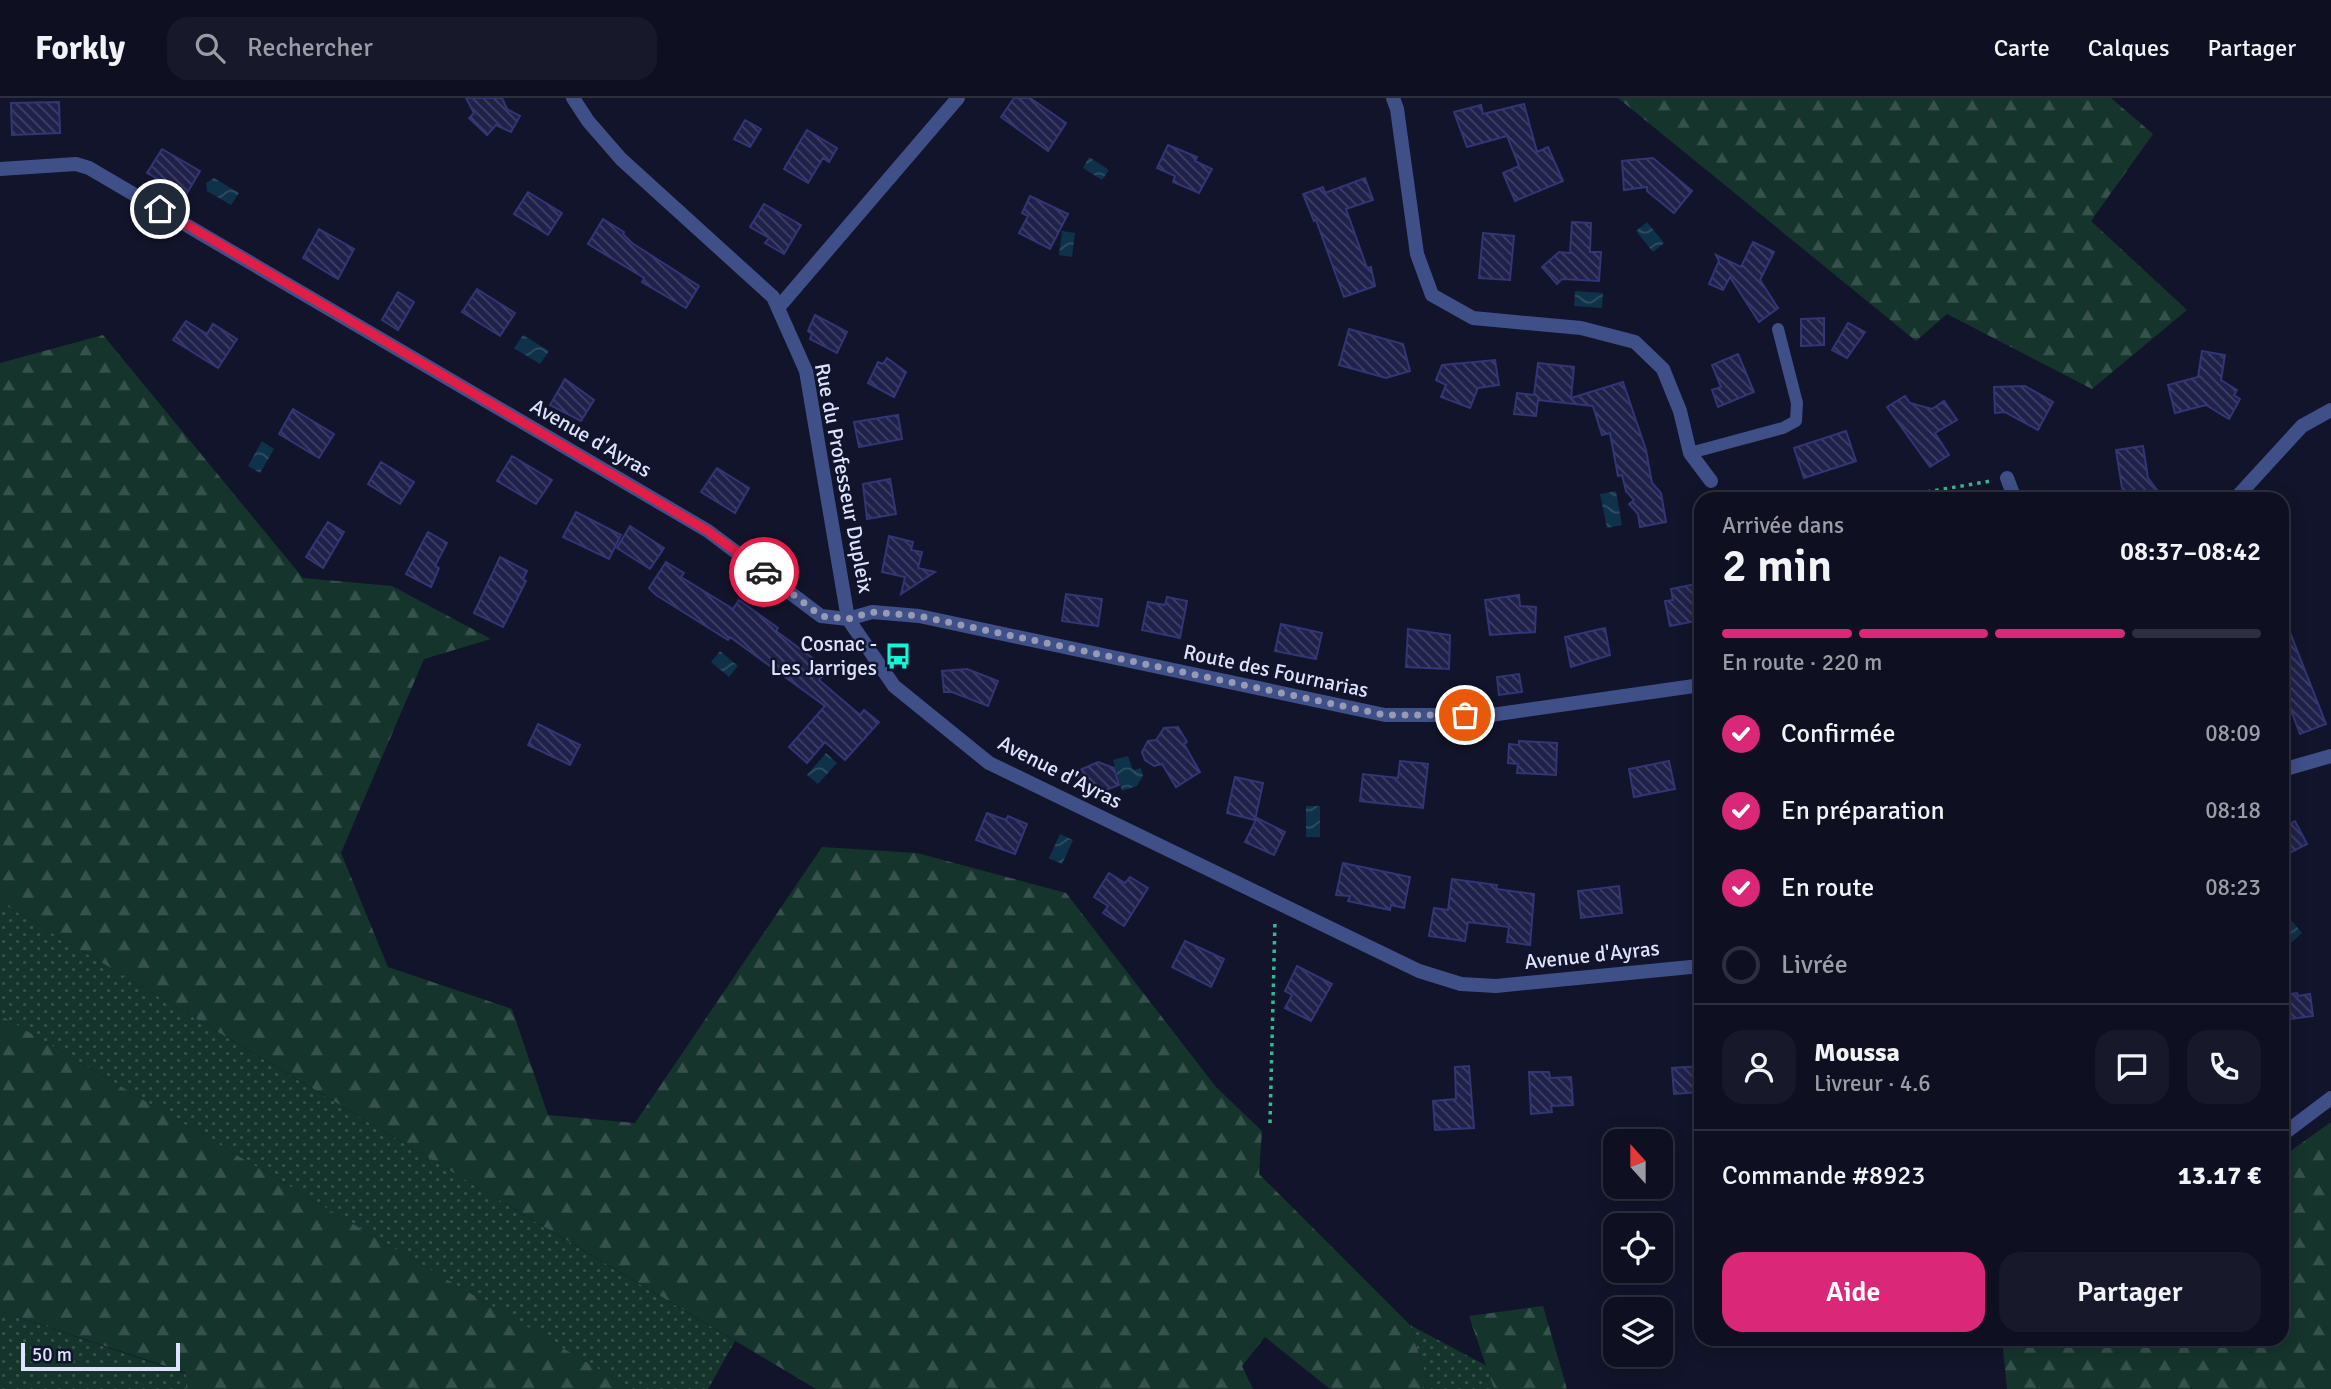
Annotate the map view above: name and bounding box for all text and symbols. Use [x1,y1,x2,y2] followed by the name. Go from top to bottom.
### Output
[167,17,657,80] search box
[35,28,125,69] text: Forkly
[191,29,229,67] icon: search
[247,32,373,64] text: Rechercher
[1994,33,2050,63] text: Carte
[2088,33,2169,63] text: Calques
[2207,33,2296,63] text: Partager
[130,179,190,239] pin
[141,190,179,228] icon: home
[809,361,879,595] street label: Rue du Professeur Dupleix
[526,393,656,483] street label: Avenue d'Ayras
[1722,511,1844,540] text: Arrivée dans
[2120,536,2261,568] text: 08:37–08:42
[729,537,799,607] courier
[1722,538,1832,594] text: 2 min
[745,553,783,591] icon: car
[770,631,877,681] place label: Cosnac - Les Jarriges
[1181,639,1371,703] street label: Route des Fournarias
[883,641,913,671] bus stop icon: Cosnac - Les Jarriges
[1722,648,1882,677] text: En route · 220 m
[1435,685,1495,745] pin
[1446,696,1484,734] icon: bag
[1722,715,1760,753] icon: check
[1781,718,1896,750] text: Confirmée
[2205,719,2261,748] text: 08:09
[994,730,1126,814] street label: Avenue d'Ayras
[1722,792,1760,830] icon: check
[1781,795,1945,827] text: En préparation
[2205,796,2261,825] text: 08:18
[1722,869,1760,907] icon: check
[1781,872,1874,904] text: En route
[2205,873,2261,902] text: 08:23
[1523,935,1661,975] street label: Avenue d'Ayras
[1781,949,1848,981] text: Livrée
[1722,1030,1796,1104] button: person
[2095,1030,2169,1104] button: chat
[2187,1030,2261,1104] button: phone
[1814,1037,1900,1069] text: Moussa
[1814,1069,1931,1098] text: Livreur · 4.6
[1603,1129,1673,1199] north arrow
[1603,1129,1673,1367] map controls
[1722,1160,1925,1192] text: Commande #8923
[2178,1160,2261,1192] text: 13.17 €
[1603,1213,1673,1283] button: locate
[1722,1252,1985,1332] button: Aide
[1999,1252,2261,1332] button: Partager
[1603,1297,1673,1367] button: layers
[21,1340,180,1372] scale bar
[32,1343,72,1367] text: 50 m

